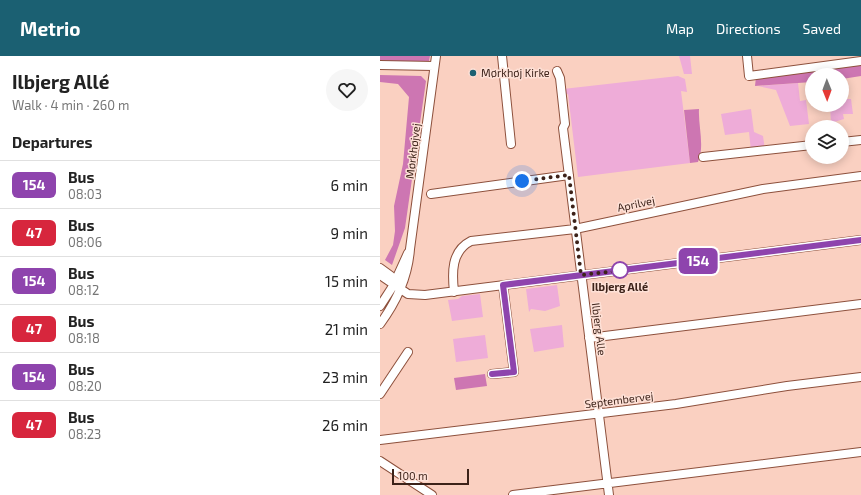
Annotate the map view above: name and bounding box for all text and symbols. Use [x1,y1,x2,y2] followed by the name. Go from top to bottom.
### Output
[20,17,80,40] text: Metrio
[666,20,694,37] text: Map
[716,20,781,37] text: Directions
[803,20,841,37] text: Saved
[481,66,550,80] place label: Mørkhøj Kirke
[468,68,478,78] marker: Mørkhøj Kirke
[805,68,849,112] north arrow
[805,68,849,164] map controls
[326,69,368,111] button: heart
[12,70,109,93] text: Ilbjerg Allé
[12,97,129,113] text: Walk · 4 min · 260 m
[805,120,849,164] button: layers
[403,122,423,180] street label: Mørkhøjvej
[12,133,92,151] text: Departures
[68,168,94,186] text: Bus
[512,171,532,191] your location
[23,176,45,193] text: 154
[330,176,368,194] text: 6 min
[68,186,102,202] text: 08:03
[616,193,656,215] street label: Aprilvej
[68,216,94,234] text: Bus
[26,224,42,241] text: 47
[330,224,368,242] text: 9 min
[68,234,102,250] text: 08:06
[675,248,721,274] line badge: 154
[687,252,709,269] text: 154
[611,261,629,279] marker: Ilbjerg Allé
[68,264,94,282] text: Bus
[23,272,45,289] text: 154
[325,272,368,290] text: 15 min
[592,280,648,294] place label: Ilbjerg Allé
[68,282,99,298] text: 08:12
[589,302,609,356] street label: Ilbjerg Alle
[68,312,94,330] text: Bus
[26,320,42,337] text: 47
[325,320,368,338] text: 21 min
[68,330,100,346] text: 08:18
[68,360,94,378] text: Bus
[23,368,45,385] text: 154
[322,368,368,386] text: 23 min
[68,378,102,394] text: 08:20
[584,389,654,411] street label: Septembervej
[68,408,94,426] text: Bus
[26,416,42,433] text: 47
[322,416,368,434] text: 26 min
[68,426,101,442] text: 08:23
[392,467,469,486] scale bar
[398,469,428,482] text: 100 m

